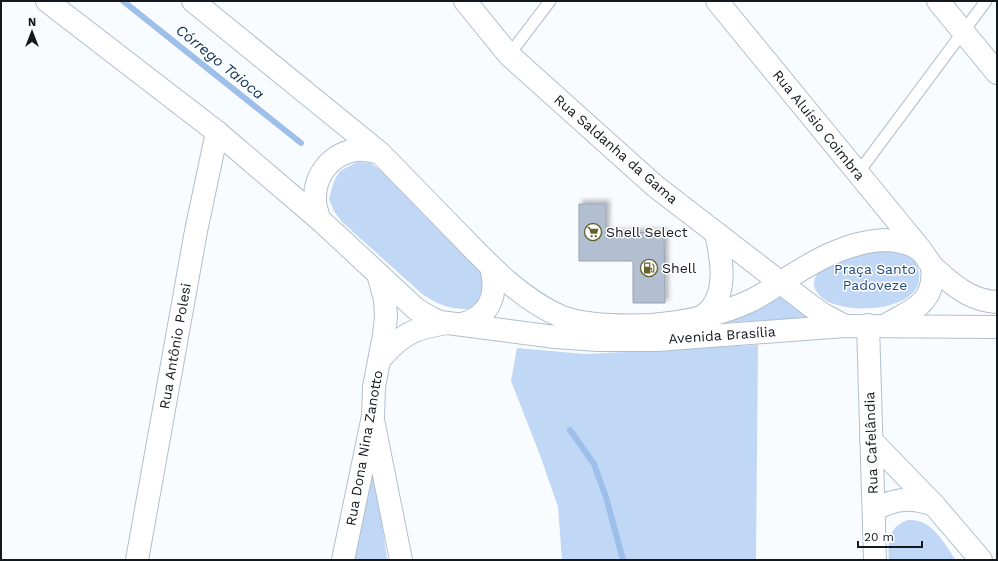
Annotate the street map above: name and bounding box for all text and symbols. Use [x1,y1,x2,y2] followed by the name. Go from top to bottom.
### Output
[12,12,52,52] north arrow
[28,16,36,29] text: N
[172,21,268,103] water label: Córrego Taioca
[770,67,868,183] street label: Rua Aluísio Coimbra
[551,91,681,207] street label: Rua Saldanha da Gama
[583,222,603,242] supermarket icon: Shell Select
[606,224,688,240] place label: Shell Select
[639,258,659,278] fuel station icon: Shell
[662,260,697,276] place label: Shell
[834,261,916,293] park label: Praça Santo Padoveze
[156,282,194,410] street label: Rua Antônio Polesi
[668,323,776,347] street label: Avenida Brasília
[342,369,386,527] street label: Rua Dona Nina Zanotto
[861,392,881,494] street label: Rua Cafelândia
[858,523,922,549] scale bar
[864,530,894,544] text: 20 m

